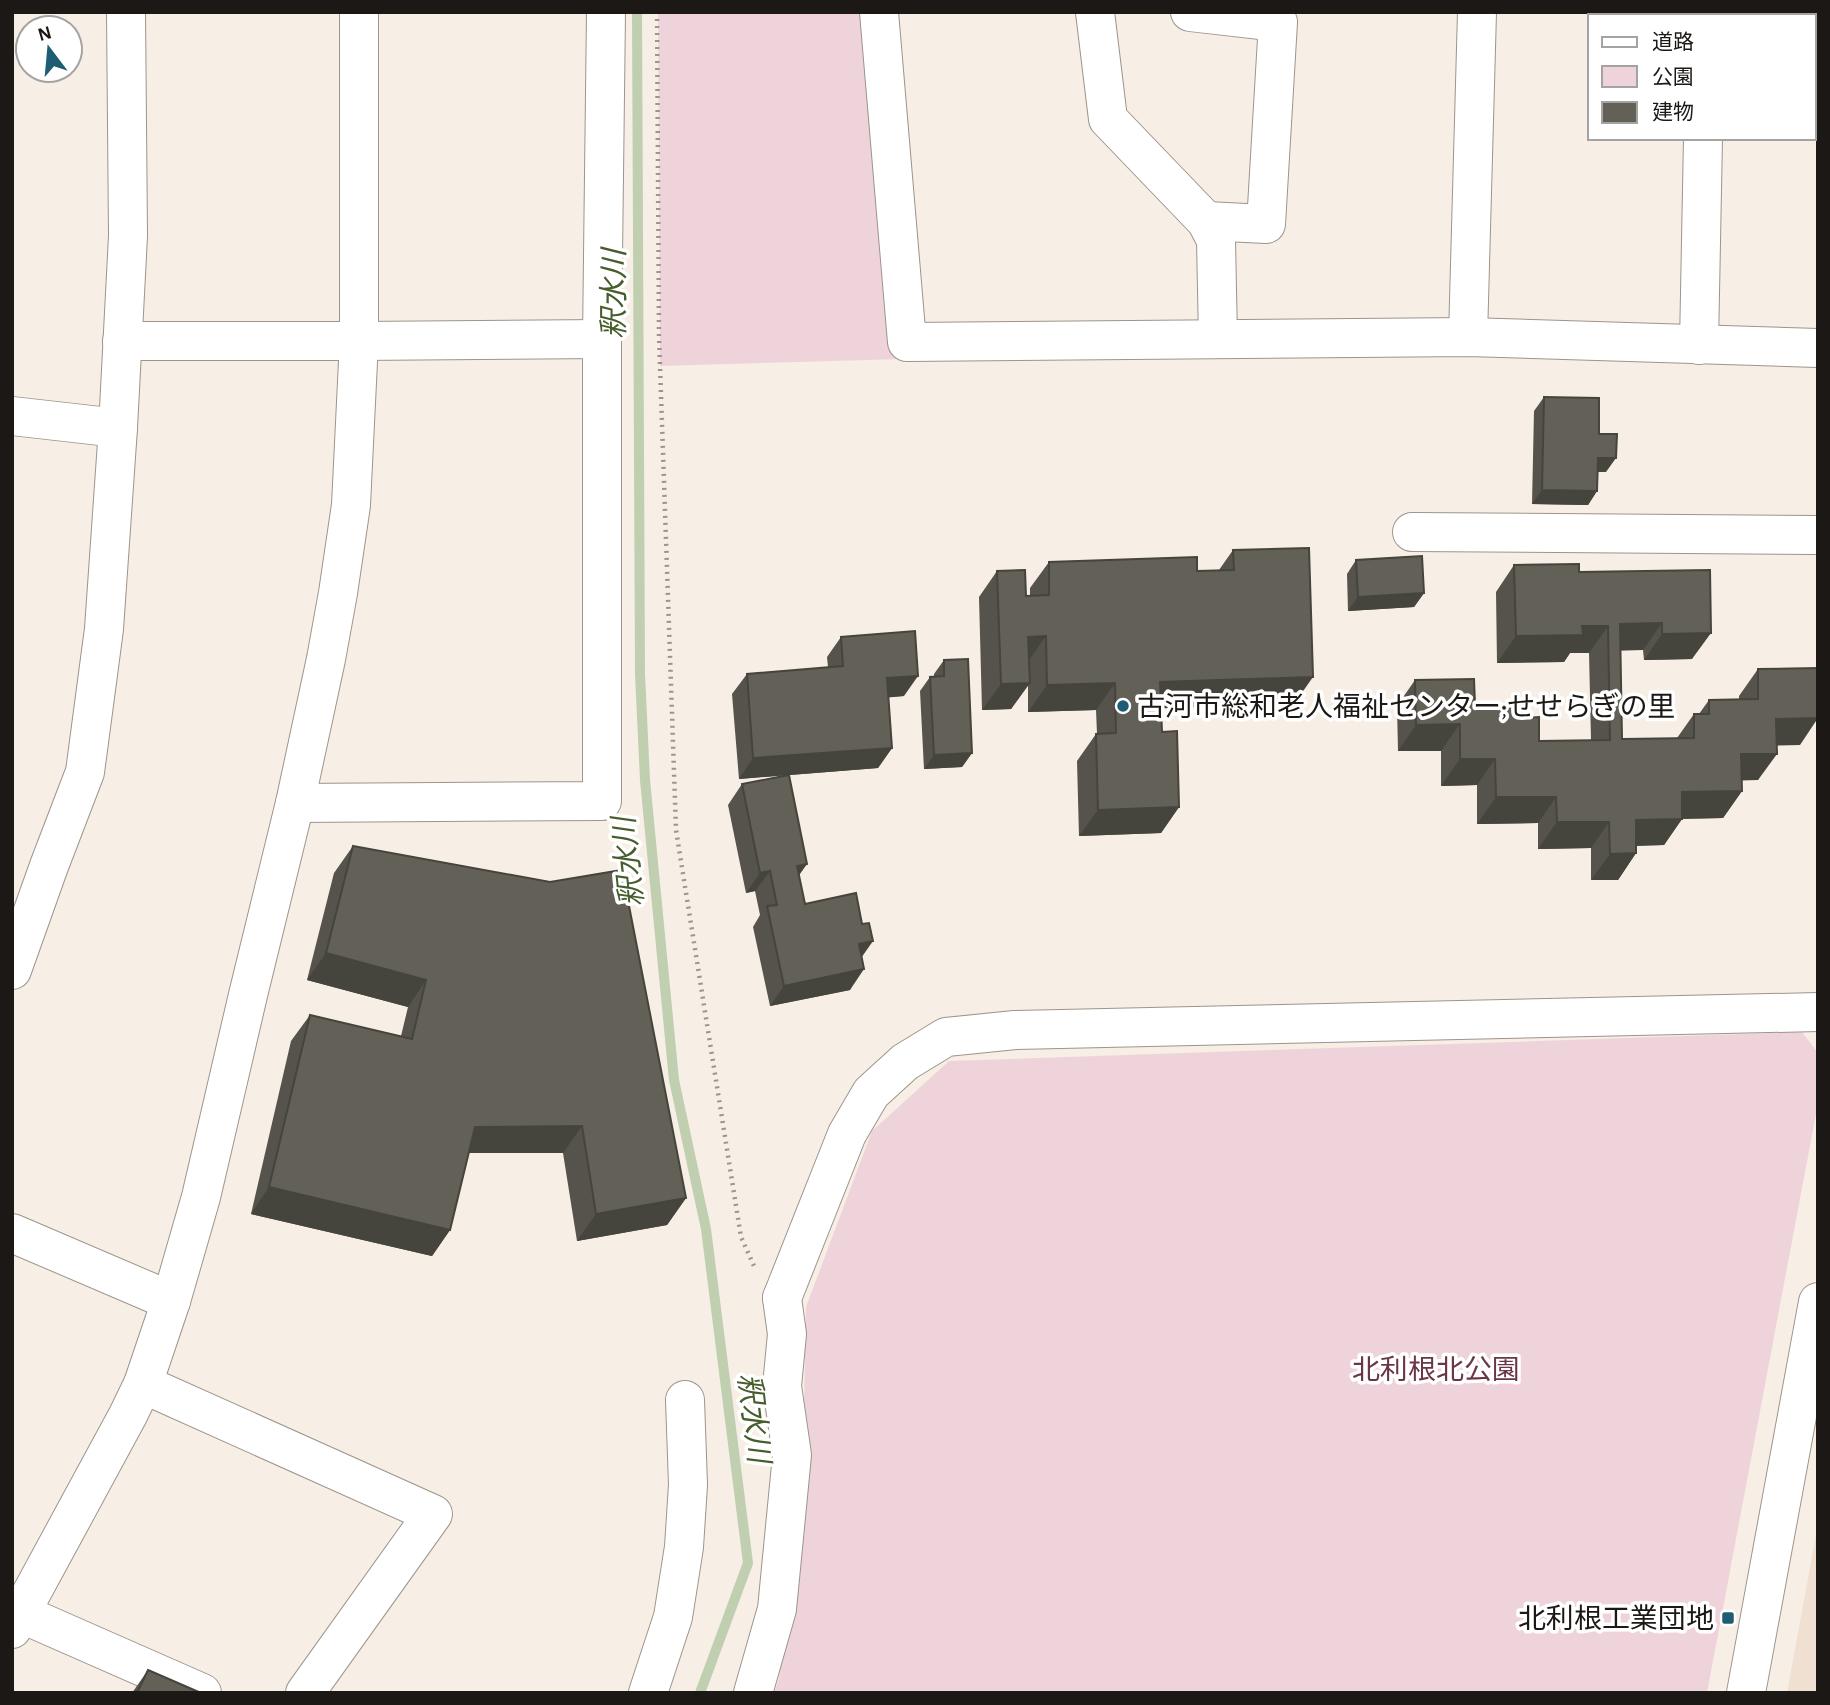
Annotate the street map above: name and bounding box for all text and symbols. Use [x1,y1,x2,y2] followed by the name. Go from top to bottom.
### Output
[14,14,84,84] north arrow
[1588,14,1816,140] legend
[36,23,54,45] text: N
[1652,31,1694,53] text: 道路
[1652,67,1694,88] text: 公園
[1652,101,1694,123] text: 建物
[598,246,630,339] water label: 釈水川
[1137,692,1675,722] place label: 古河市総和老人福祉センター;せせらぎの里
[1115,698,1131,714] marker: 古河市総和老人福祉センター;せせらぎの里
[607,813,649,908] water label: 釈水川
[1352,1355,1520,1385] park label: 北利根北公園
[733,1371,776,1468] water label: 釈水川
[1518,1604,1714,1634] place label: 北利根工業団地
[1720,1610,1736,1626] marker: 北利根工業団地

